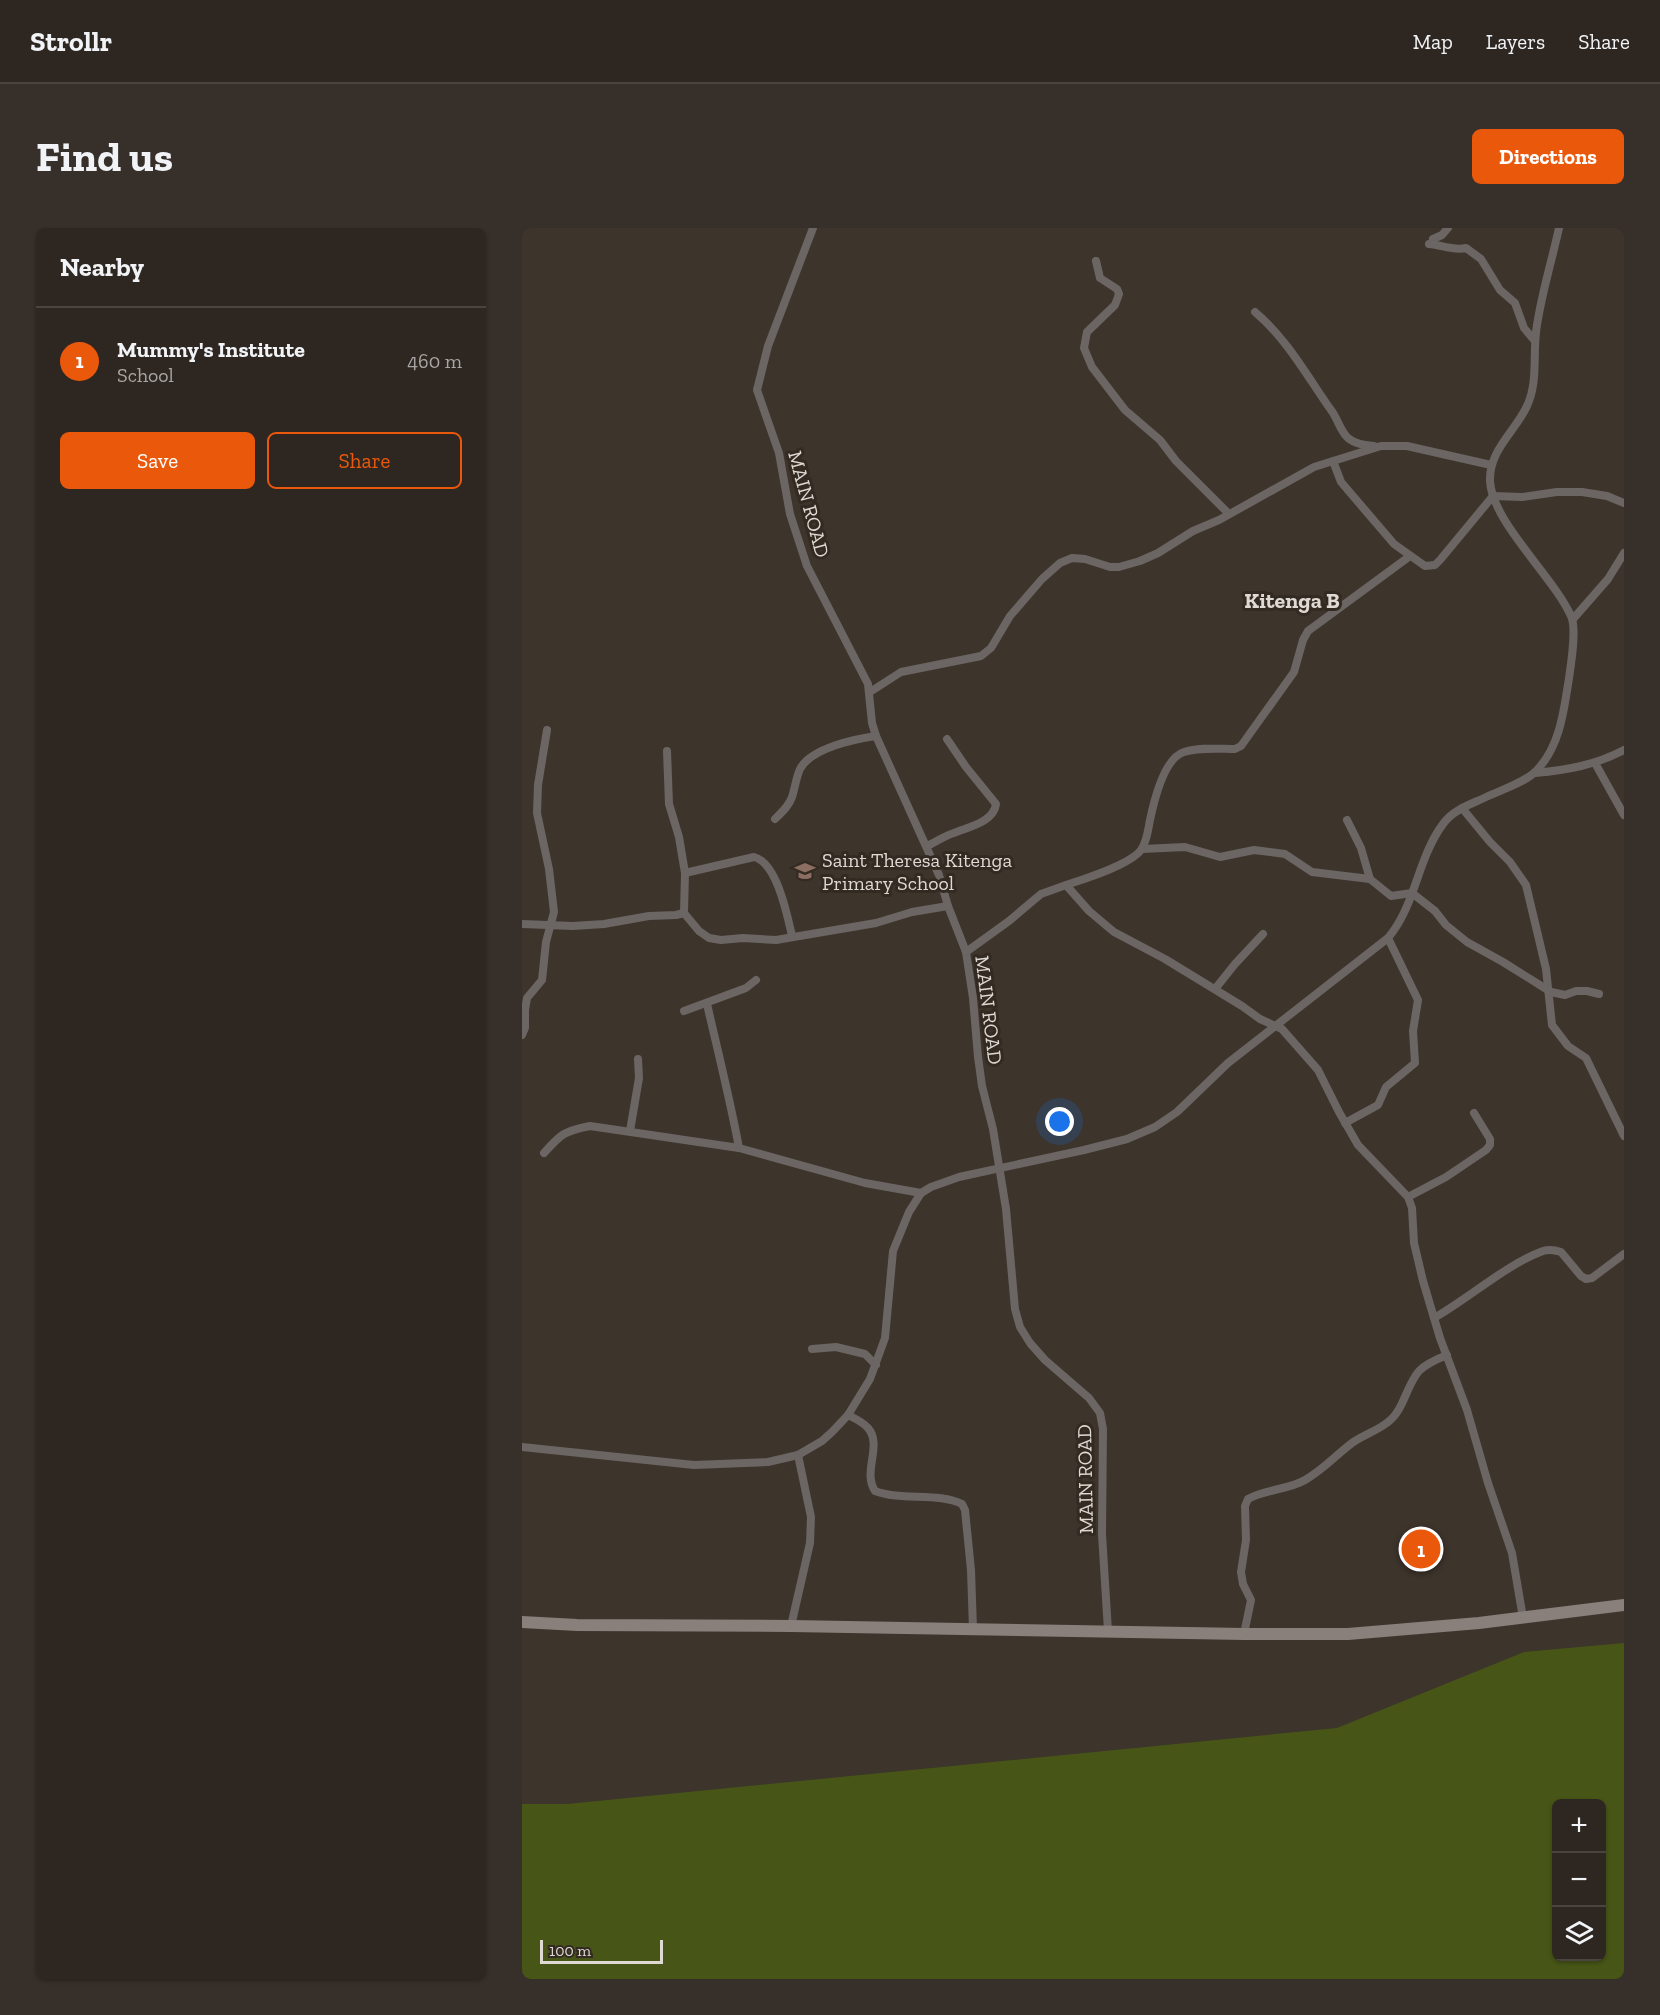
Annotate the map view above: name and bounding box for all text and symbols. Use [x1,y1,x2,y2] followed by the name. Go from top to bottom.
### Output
[30,25,112,58] text: Strollr
[1413,29,1453,54] text: Map
[1486,29,1545,54] text: Layers
[1578,29,1630,54] text: Share
[1472,129,1624,184] button: Directions
[36,131,173,182] text: Find us
[60,251,144,283] text: Nearby
[117,336,305,363] text: Mummy's Institute
[75,349,84,373] text: 1
[407,349,462,373] text: 460 m
[117,363,174,387] text: School
[60,432,255,489] button: Save
[267,432,462,489] button: Share
[783,448,835,560] street label: MAIN ROAD
[1244,587,1340,614] district label: Kitenga B
[822,848,1012,895] place label: Saint Theresa Kitenga Primary School
[793,859,817,883] school or university icon: Saint Theresa Kitenga Primary School
[970,954,1008,1066] street label: MAIN ROAD
[1045,1107,1074,1136] your location
[1072,1424,1098,1534] street label: MAIN ROAD
[1402,1526,1440,1572] pin: 1
[1552,1799,1606,1961] map controls
[1552,1799,1606,1853] button: +
[1552,1853,1606,1907] button: −
[1552,1907,1606,1961] button: layers
[540,1937,663,1964] scale bar
[549,1941,591,1960] text: 100 m

